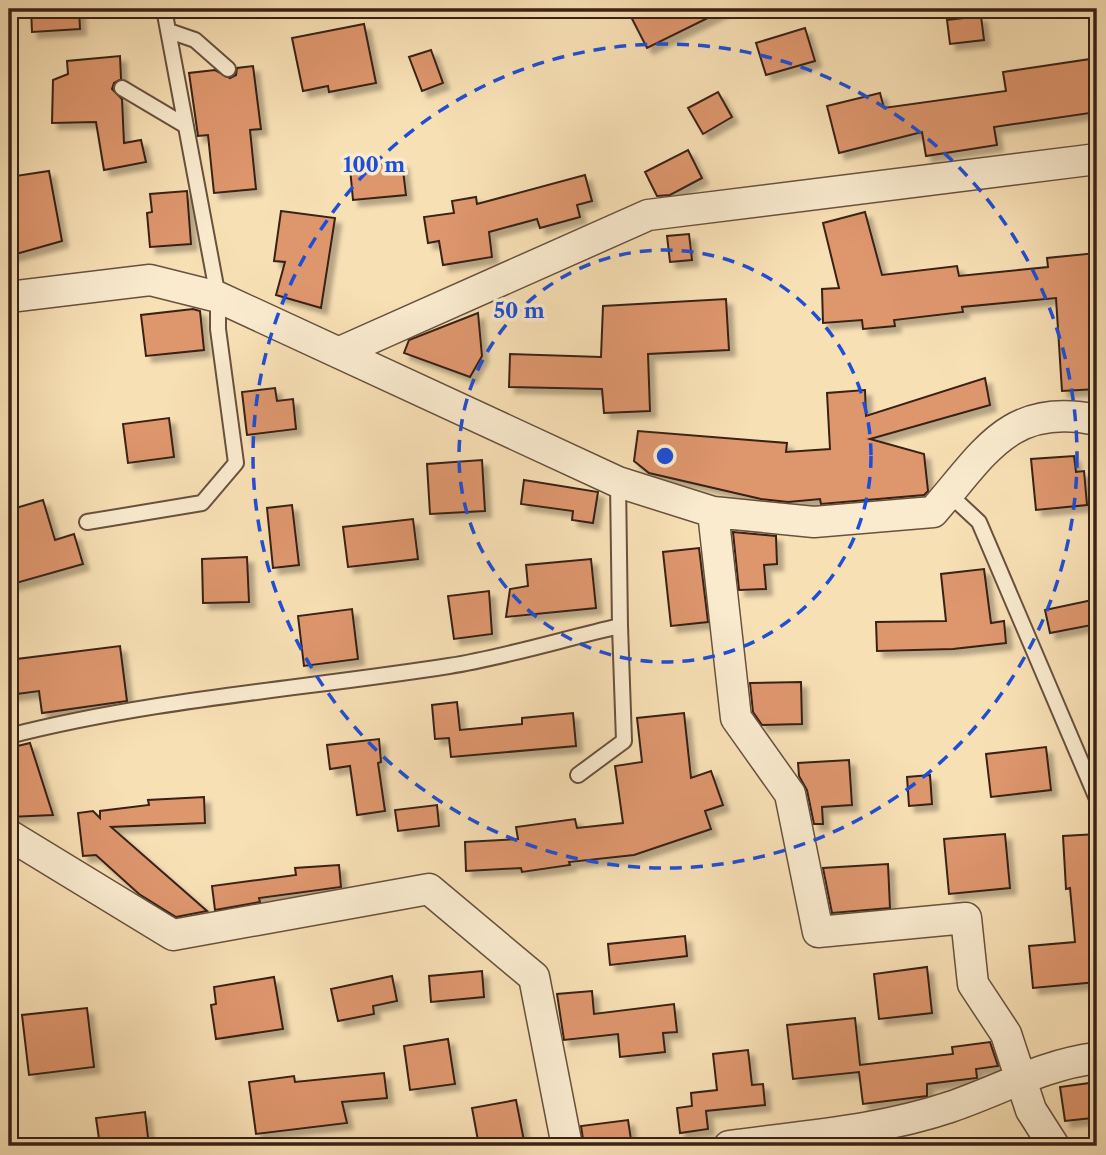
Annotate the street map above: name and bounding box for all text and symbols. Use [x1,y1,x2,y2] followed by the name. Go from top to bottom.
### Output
[343,152,405,177] text: 100 m
[493,298,545,323] text: 50 m
[653,444,677,468] centre of rings

